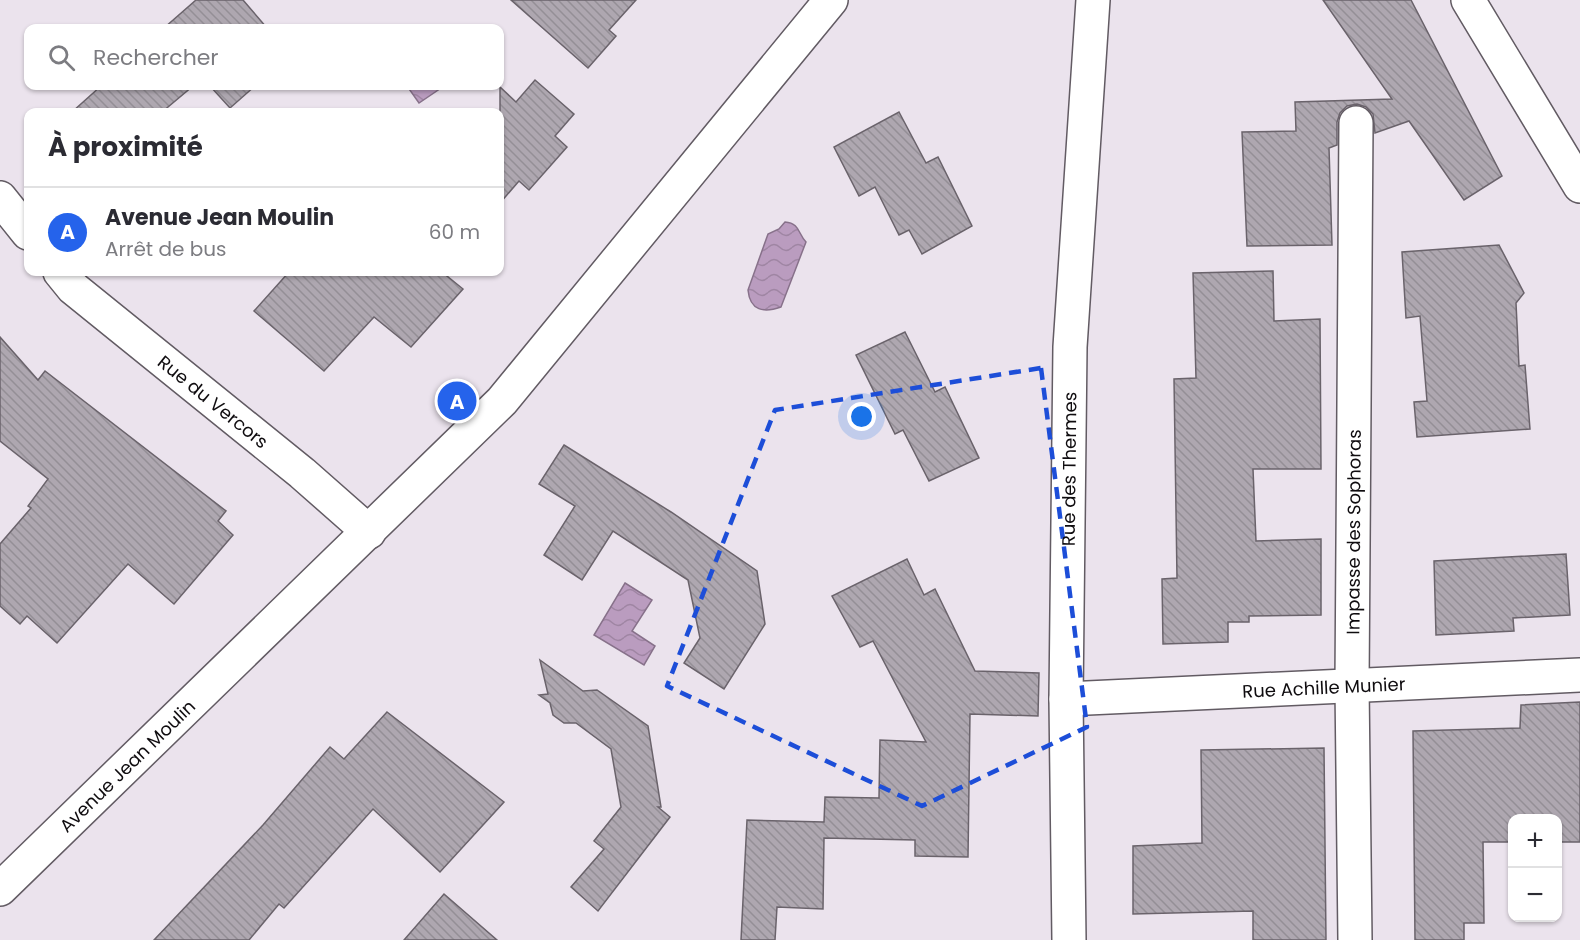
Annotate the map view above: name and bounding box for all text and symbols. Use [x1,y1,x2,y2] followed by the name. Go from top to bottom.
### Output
[24,24,504,90] search box
[45,41,78,74] icon: search
[93,42,219,73] text: Rechercher
[48,129,203,165] text: À proximité
[105,202,334,233] text: Avenue Jean Moulin
[60,218,75,246] text: A
[429,218,480,246] text: 60 m
[105,235,226,263] text: Arrêt de bus
[153,349,274,454] street label: Rue du Vercors
[438,378,476,424] pin: A
[1055,392,1082,546] street label: Rue des Thermes
[847,402,876,431] your location
[1340,429,1366,635] street label: Impasse des Sophoras
[1242,671,1406,703] street label: Rue Achille Munier
[53,694,200,838] street label: Avenue Jean Moulin
[1508,814,1562,922] map controls
[1508,814,1562,868] button: +
[1508,868,1562,922] button: −

